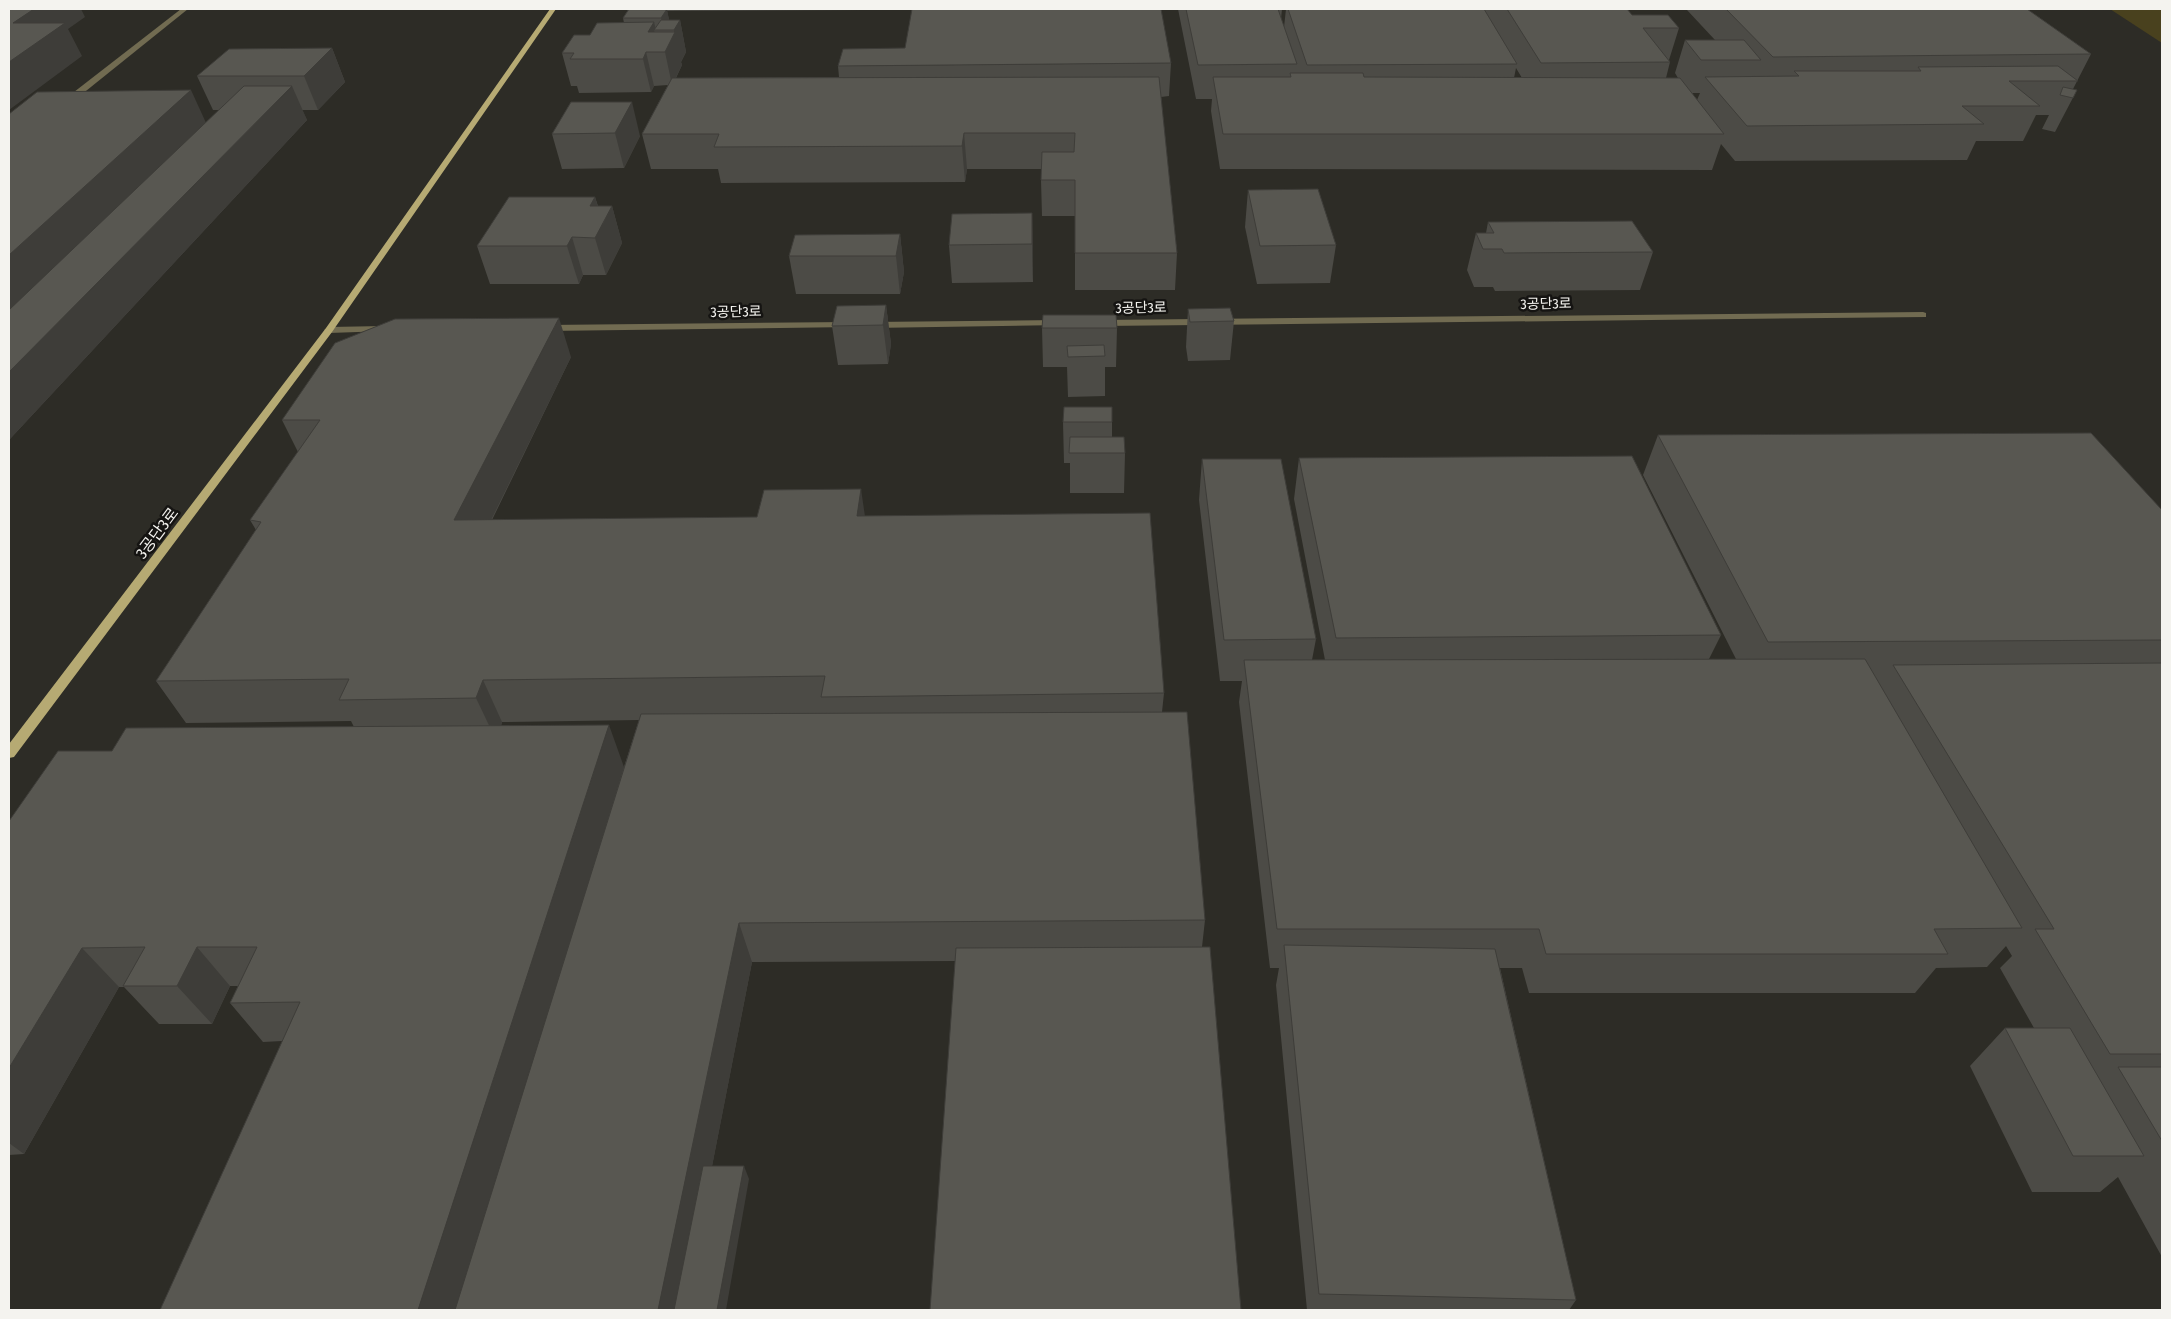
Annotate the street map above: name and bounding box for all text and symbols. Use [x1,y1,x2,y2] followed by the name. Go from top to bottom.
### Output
[1520,295,1572,313] street label: 3공단3로
[1115,299,1167,317] street label: 3공단3로
[710,303,762,321] street label: 3공단3로
[132,504,182,562] street label: 3공단3로

